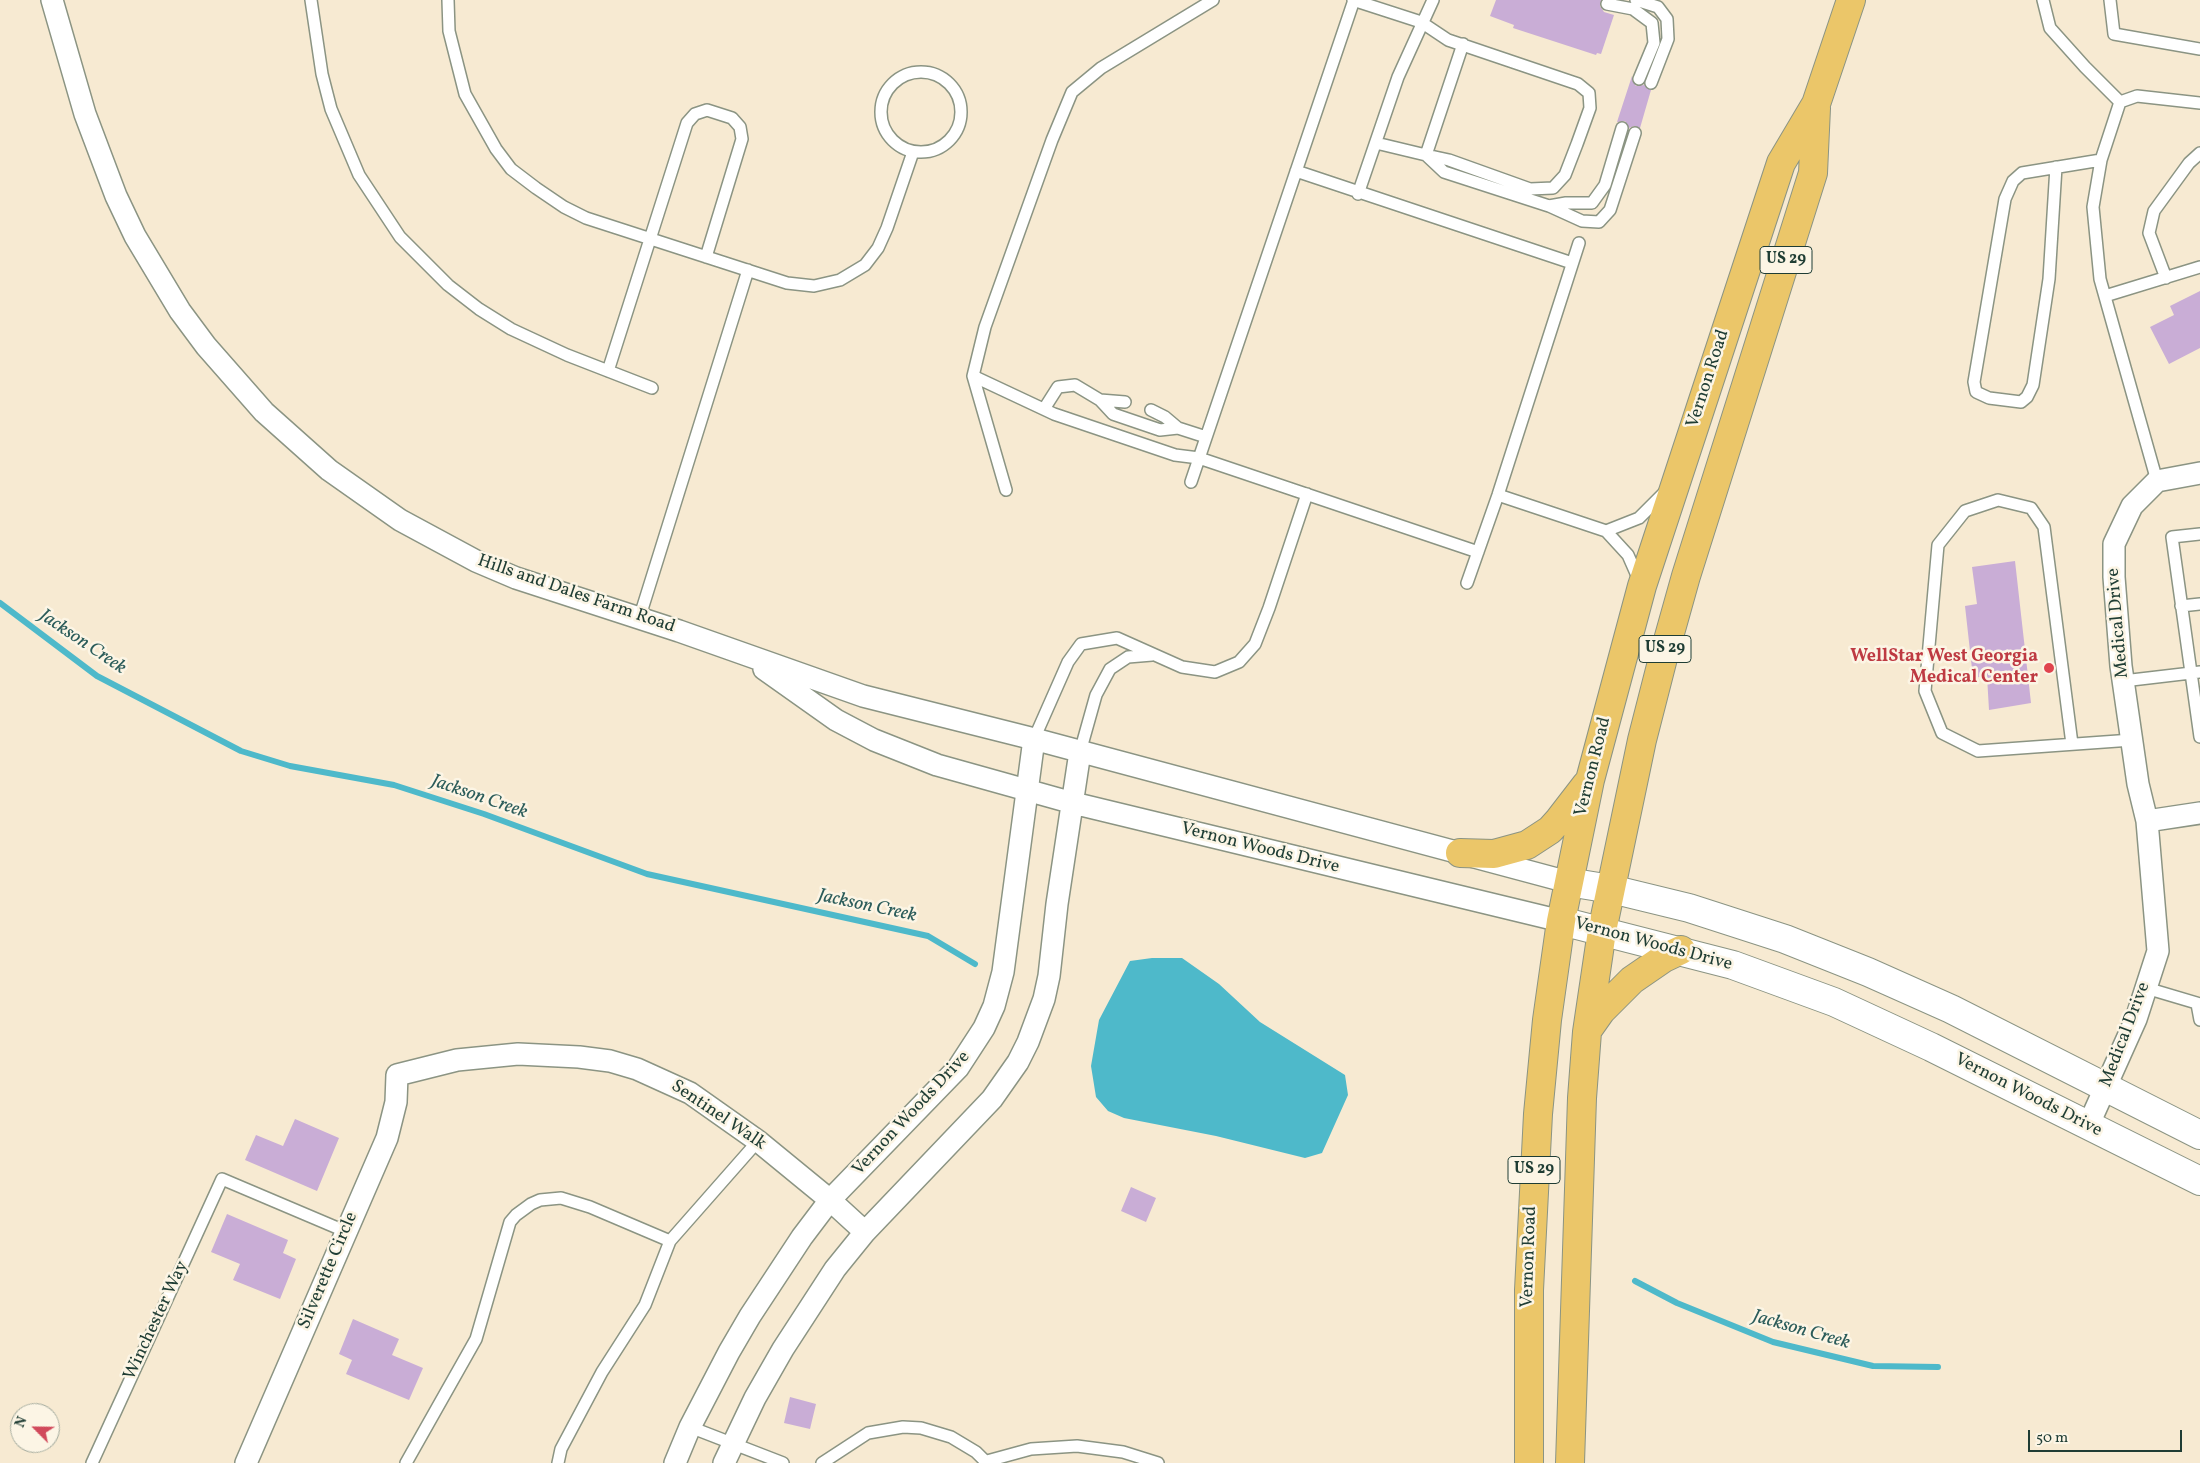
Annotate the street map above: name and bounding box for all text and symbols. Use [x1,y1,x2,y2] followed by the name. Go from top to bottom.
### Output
[1760,246,1812,274] road number: US 29
[1683,327,1735,431] street label: Vernon Road
[474,551,678,639] street label: Hills and Dales Farm Road
[2103,567,2135,679] street label: Medical Drive
[34,605,130,681] water label: Jackson Creek
[1639,636,1691,662] road number: US 29
[1850,647,2038,690] place label: WellStar West Georgia Medical Center
[2042,661,2056,675] marker: WellStar West Georgia Medical Center
[1571,715,1617,819] street label: Vernon Road
[428,771,530,825] water label: Jackson Creek
[1179,819,1341,879] street label: Vernon Woods Drive
[816,885,918,929] water label: Jackson Creek
[1572,914,1734,976] street label: Vernon Woods Drive
[2096,980,2156,1090] street label: Medical Drive
[849,1047,975,1181] street label: Vernon Woods Drive
[1951,1049,2105,1143] street label: Vernon Woods Drive
[666,1076,770,1156] street label: Sentinel Walk
[1508,1156,1560,1184] road number: US 29
[1517,1206,1543,1308] street label: Vernon Road
[295,1209,363,1333] street label: Silverette Circle
[120,1258,194,1384] street label: Winchester Way
[1750,1306,1852,1356] water label: Jackson Creek
[10,1403,60,1453] north arrow
[11,1414,32,1431] text: N
[2030,1420,2184,1452] scale bar
[2036,1428,2068,1449] text: 50 m

